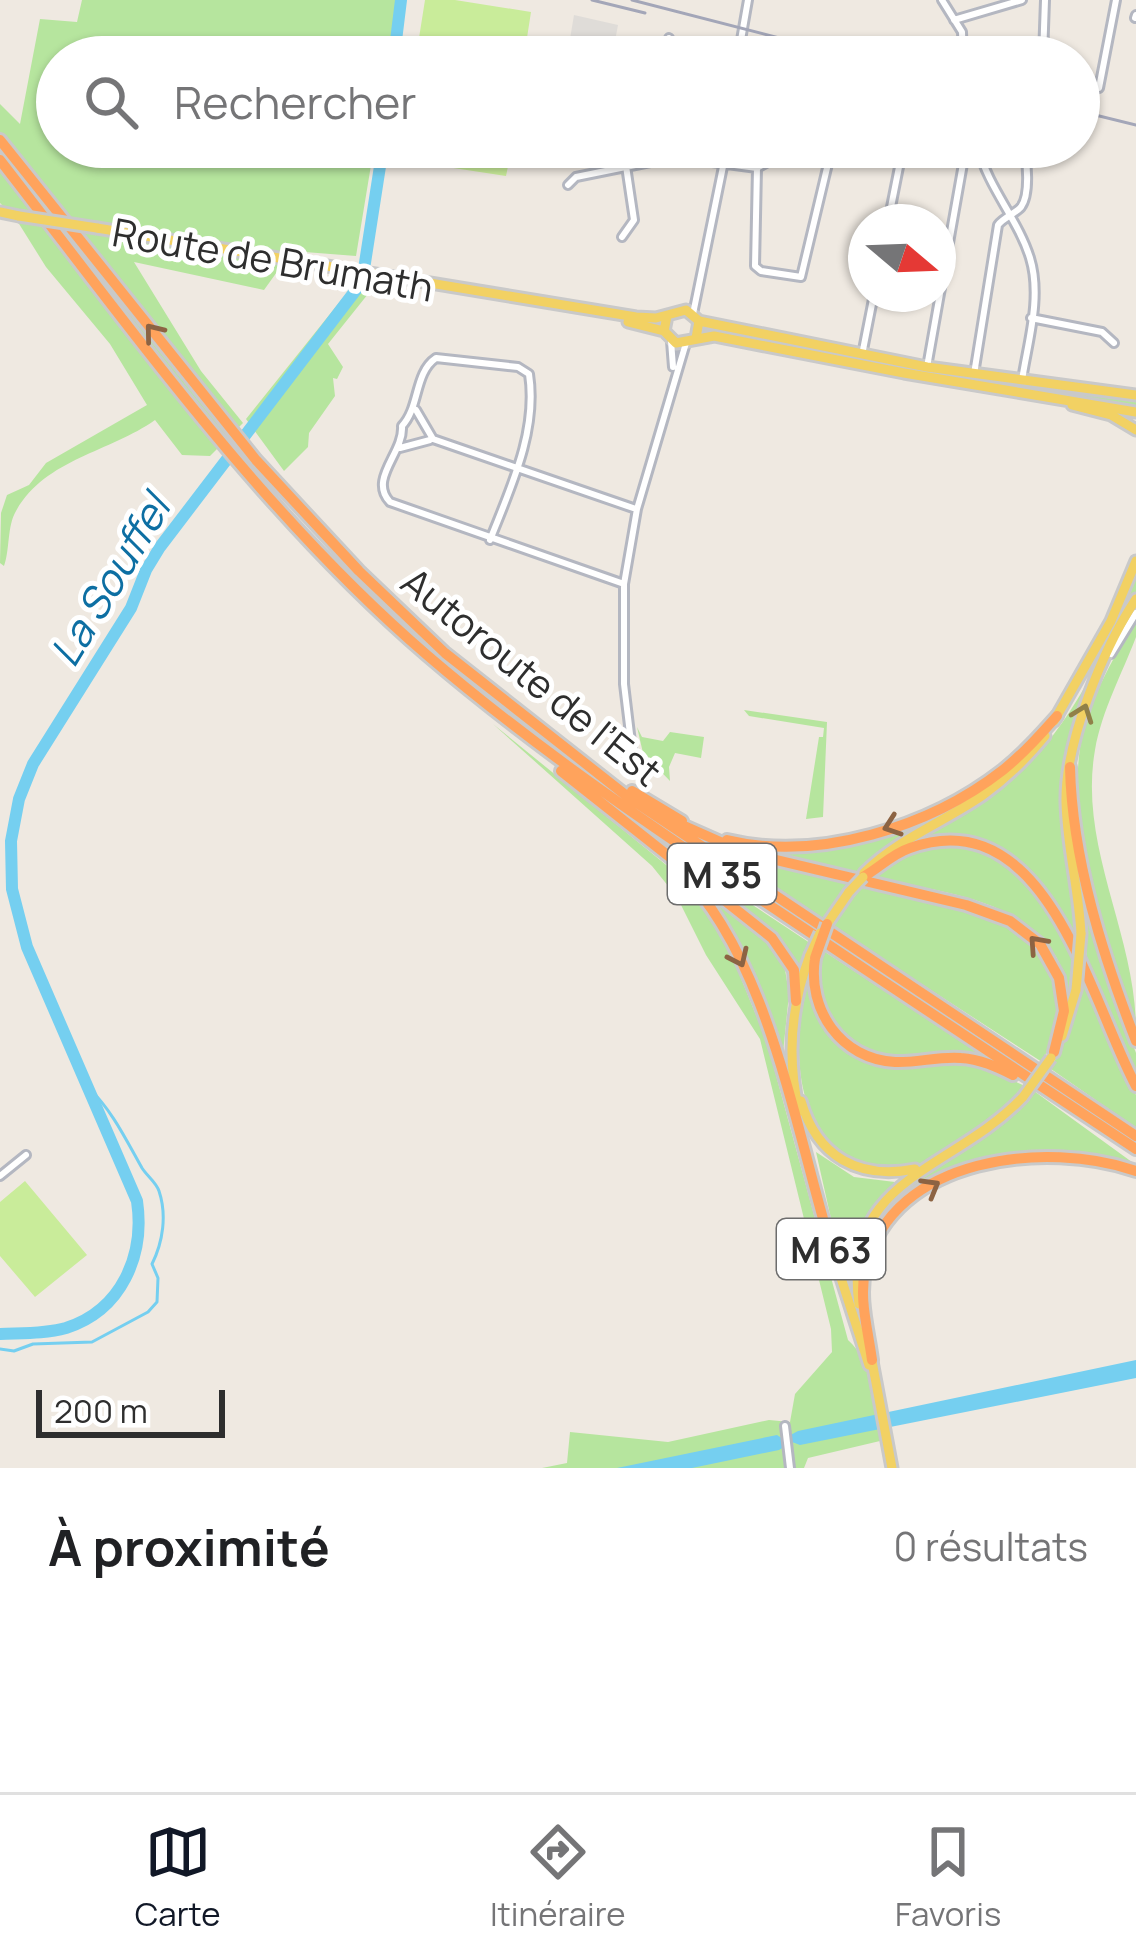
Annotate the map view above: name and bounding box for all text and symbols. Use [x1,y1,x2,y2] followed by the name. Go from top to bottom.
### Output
[36,36,1100,168] search box
[78,69,144,135] icon: search
[174,71,417,133] text: Rechercher
[108,204,438,314] street label: Route de Brumath
[848,204,956,312] north arrow
[145,324,167,346] one-way arrow
[35,479,186,676] water label: La Souffel
[391,554,673,798] street label: Autoroute de l’Est
[1069,704,1093,725] one-way arrow
[882,811,903,836] one-way arrow
[668,844,776,904] road number: M 35
[1030,937,1051,958] one-way arrow
[725,946,749,967] one-way arrow
[919,1178,940,1201] one-way arrow
[777,1219,885,1279] road number: M 63
[36,1384,225,1437] scale bar
[54,1388,148,1433] text: 200 m
[48,1512,330,1581] text: À proximité
[893,1519,1088,1573] text: 0 résultats
[135,1819,220,1936] tab: Carte
[490,1819,626,1936] tab: Itinéraire
[895,1819,1001,1936] tab: Favoris

